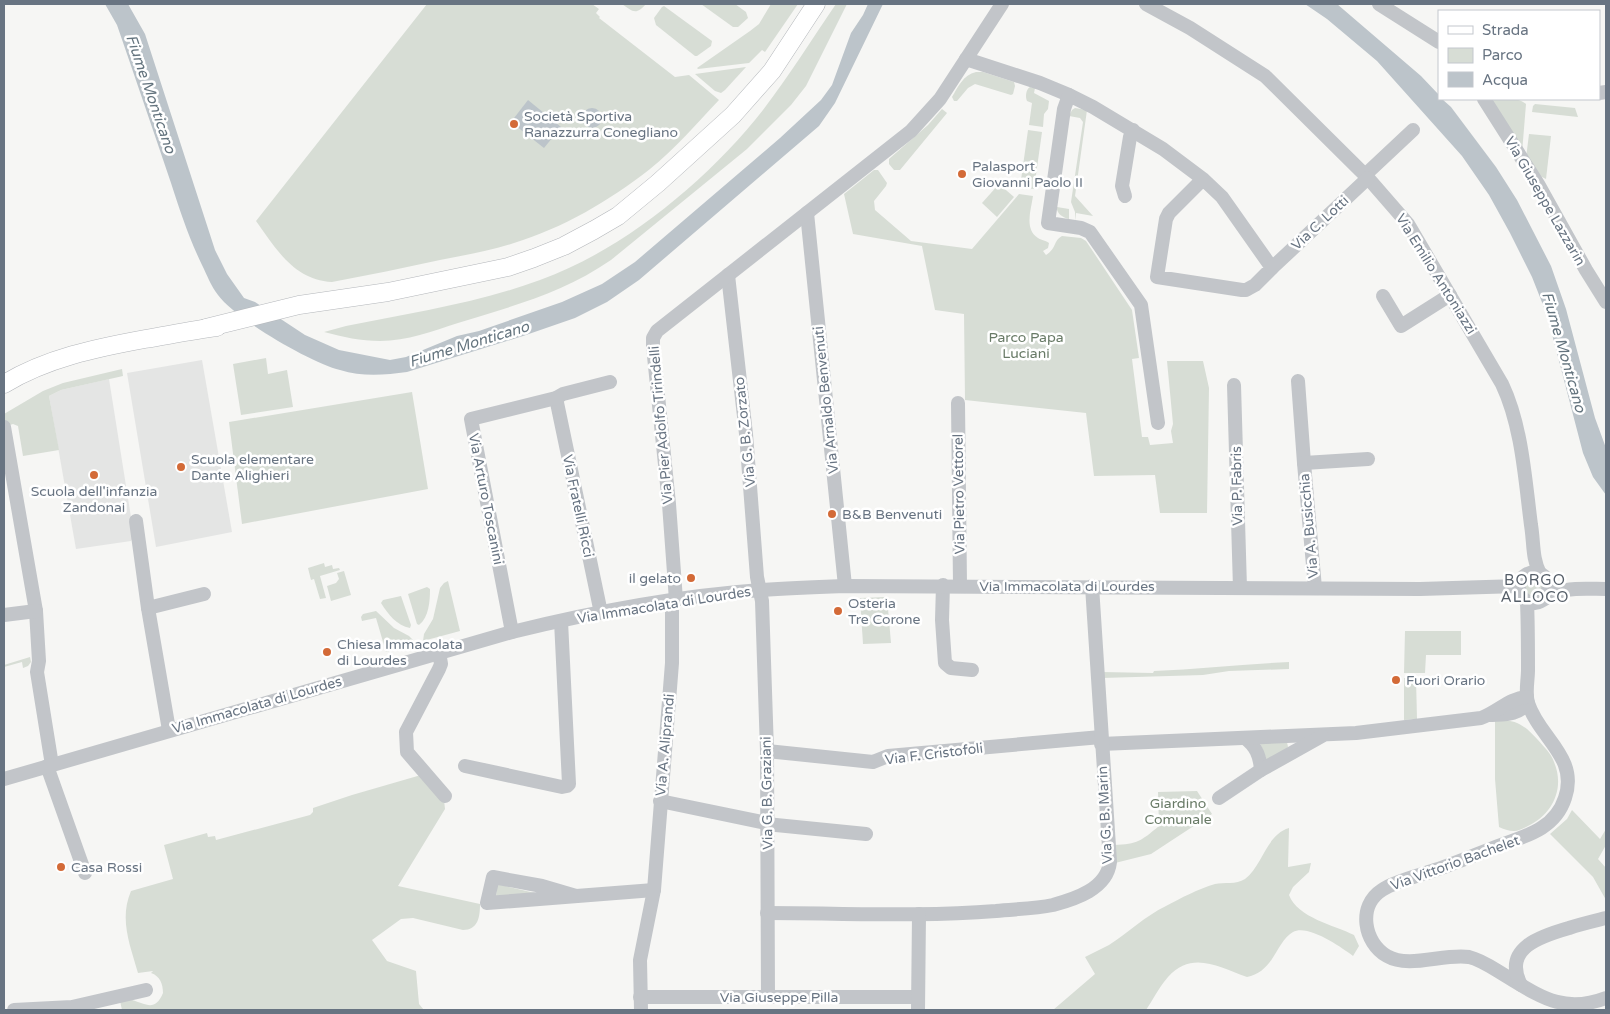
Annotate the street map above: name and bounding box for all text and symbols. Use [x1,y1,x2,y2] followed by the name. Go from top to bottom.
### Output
[1438,10,1600,100] legend
[1482,21,1529,39] text: Strada
[122,32,180,157] water label: Fiume Monticano
[1482,46,1523,64] text: Parco
[1482,71,1528,89] text: Acqua
[524,108,678,141] place label: Società Sportiva Ranazzurra Conegliano
[508,118,520,130] marker: Società Sportiva Ranazzurra Conegliano
[1501,133,1589,269] street label: Via Giuseppe Lazzarin
[972,158,1083,191] place label: Palasport Giovanni Paolo II
[956,168,968,180] marker: Palasport Giovanni Paolo II
[1288,192,1352,254] street label: Via C. Lotti
[1392,211,1480,337] street label: Via Emilio Antoniazzi
[1538,290,1590,415] water label: Fiume Monticano
[407,317,532,371] water label: Fiume Monticano
[810,325,842,475] street label: Via Arnaldo Benvenuti
[988,329,1064,362] park label: Parco Papa Luciani
[646,345,676,505] street label: Via Pier Adolfo Tirindelli
[731,376,759,488] street label: Via G. B. Zorzato
[465,432,507,566] street label: Via Arturo Toscanini
[949,434,969,554] street label: Via Pietro Vettorel
[1228,446,1246,526] street label: Via P. Fabris
[191,451,314,484] place label: Scuola elementare Dante Alighieri
[559,453,597,559] street label: Via Fratelli Ricci
[175,461,187,473] marker: Scuola elementare Dante Alighieri
[88,469,100,481] marker: Scuola dell'infanzia Zandonai
[1296,473,1322,579] street label: Via A. Busicchia
[31,483,157,516] place label: Scuola dell'infanzia Zandonai
[842,506,942,523] place label: B&B Benvenuti
[826,508,838,520] marker: B&B Benvenuti
[629,570,681,587] place label: il gelato
[1501,571,1569,606] district label: BORGO ALLOCO
[685,572,697,584] marker: il gelato
[979,578,1155,595] street label: Via Immacolata di Lourdes
[576,583,752,627] street label: Via Immacolata di Lourdes
[848,595,921,628] place label: Osteria Tre Corone
[832,605,844,617] marker: Osteria Tre Corone
[337,636,463,669] place label: Chiesa Immacolata di Lourdes
[321,646,333,658] marker: Chiesa Immacolata di Lourdes
[1406,672,1485,689] place label: Fuori Orario
[170,673,344,737] street label: Via Immacolata di Lourdes
[1390,674,1402,686] marker: Fuori Orario
[652,693,678,797] street label: Via A. Aliprandi
[758,736,776,850] street label: Via G. B. Graziani
[884,740,984,768] street label: Via F. Cristofoli
[1094,766,1116,864] street label: Via G. B. Marin
[1144,795,1212,828] park label: Giardino Comunale
[1388,832,1522,894] street label: Via Vittorio Bachelet
[71,859,142,876] place label: Casa Rossi
[55,861,67,873] marker: Casa Rossi
[720,989,838,1006] street label: Via Giuseppe Pilla

